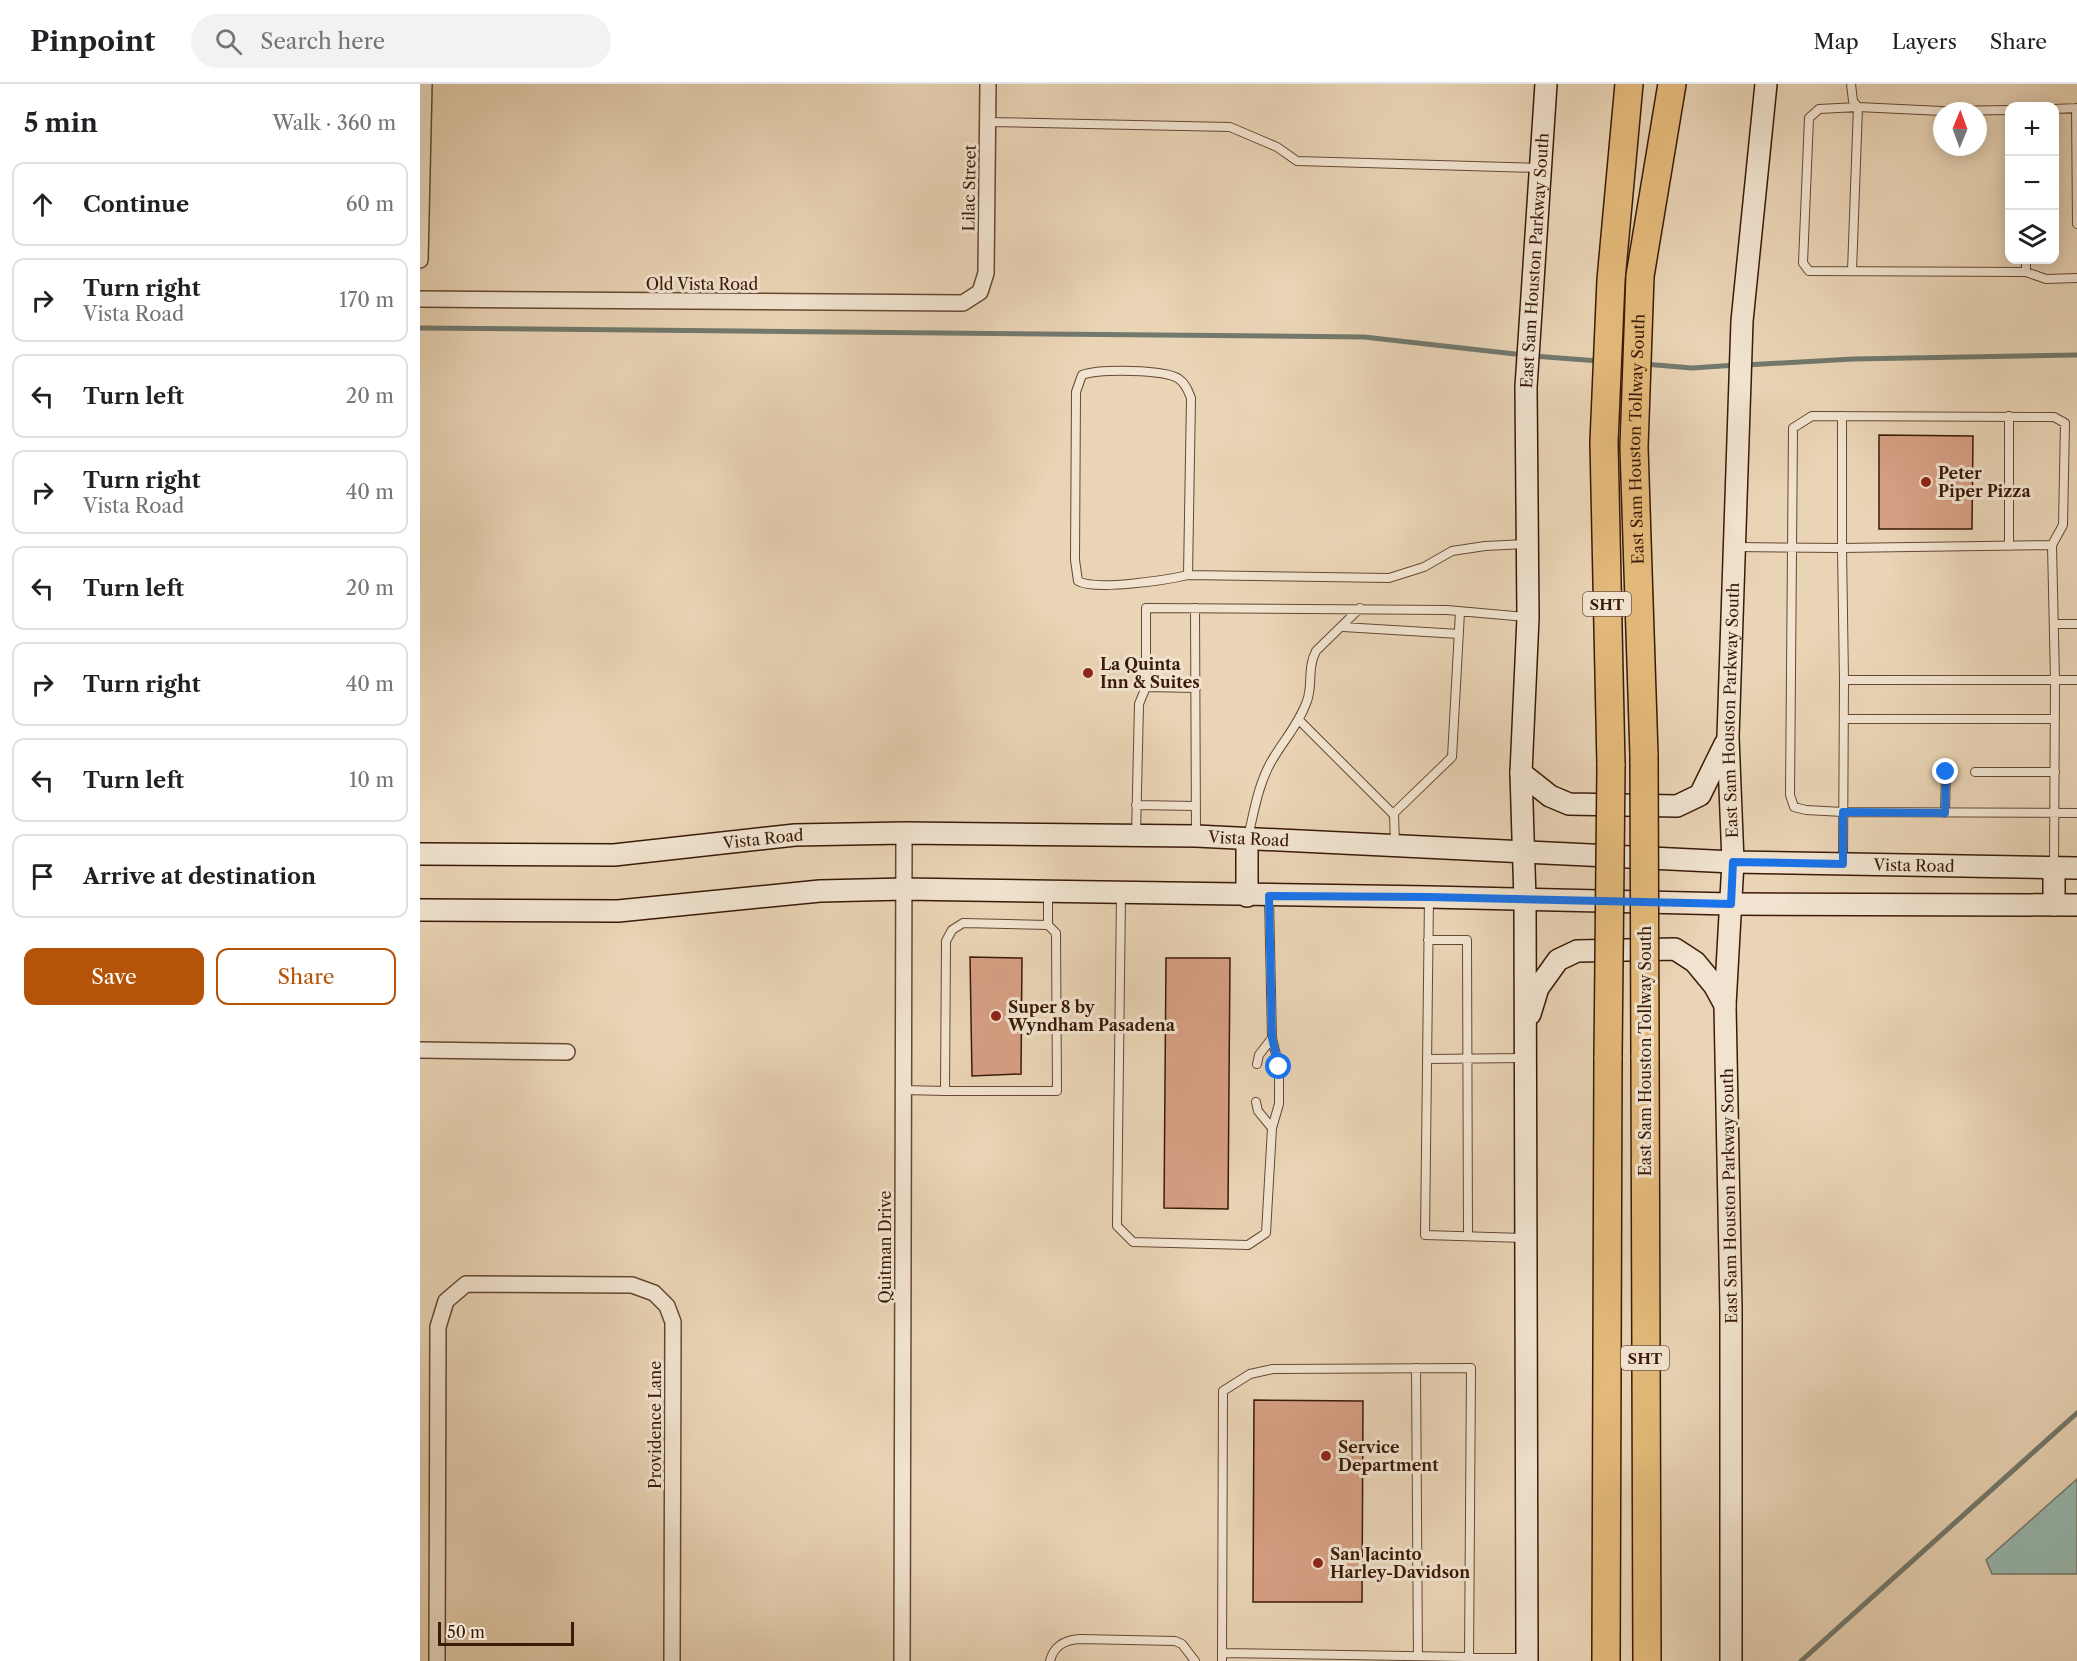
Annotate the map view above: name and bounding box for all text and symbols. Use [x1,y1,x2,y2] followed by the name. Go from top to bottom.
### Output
[191,14,611,68] search box
[30,24,155,58] text: Pinpoint
[212,25,245,58] icon: search
[260,28,385,55] text: Search here
[1814,29,1859,54] text: Map
[1892,29,1957,54] text: Layers
[1990,29,2047,54] text: Share
[1933,102,1987,156] north arrow
[2005,102,2059,264] map controls
[2005,102,2059,156] button: +
[24,107,98,139] text: 5 min
[273,111,396,135] text: Walk · 360 m
[1516,132,1553,389] street label: East Sam Houston Parkway South
[958,144,980,231] street label: Lilac Street
[2005,156,2059,210] button: −
[26,188,59,221] icon: ahead
[83,191,189,218] text: Continue
[346,192,394,216] text: 60 m
[2005,210,2059,264] button: layers
[646,274,758,294] street label: Old Vista Road
[83,275,201,302] text: Turn right
[26,284,59,317] icon: right
[339,288,394,312] text: 170 m
[83,302,184,326] text: Vista Road
[1624,314,1649,565] street label: East Sam Houston Tollway South
[26,380,59,413] icon: left
[83,383,184,410] text: Turn left
[346,384,394,408] text: 20 m
[1938,463,2031,501] place label: Peter Piper Pizza
[83,467,201,494] text: Turn right
[1919,475,1933,489] marker: Peter Piper Pizza
[26,476,59,509] icon: right
[346,480,394,504] text: 40 m
[83,494,184,518] text: Vista Road
[26,572,59,605] icon: left
[83,575,184,602] text: Turn left
[346,576,394,600] text: 20 m
[1718,582,1743,839] street label: East Sam Houston Parkway South
[1583,592,1631,616] road number: SHT
[1100,654,1200,692] place label: La Quinta Inn & Suites
[1081,666,1095,680] marker: La Quinta Inn & Suites
[26,668,59,701] icon: right
[83,671,201,698] text: Turn right
[346,672,394,696] text: 40 m
[1932,758,1958,784] route end
[26,764,59,797] icon: left
[83,767,184,794] text: Turn left
[349,768,394,792] text: 10 m
[721,825,804,853] street label: Vista Road
[1207,827,1290,851] street label: Vista Road
[1873,854,1955,876] street label: Vista Road
[26,860,59,893] icon: arrive
[83,863,316,890] text: Arrive at destination
[1635,926,1655,1176] street label: East Sam Houston Tollway South
[24,948,204,1005] button: Save
[216,948,396,1005] button: Share
[1007,997,1176,1035] place label: Super 8 by Wyndham Pasadena
[989,1009,1003,1023] marker: Super 8 by Wyndham Pasadena
[1265,1053,1291,1079] route start
[1717,1068,1741,1324] street label: East Sam Houston Parkway South
[875,1191,895,1303] street label: Quitman Drive
[1621,1346,1669,1370] road number: SHT
[645,1361,665,1489] street label: Providence Lane
[1338,1437,1439,1475] place label: Service Department
[1319,1449,1333,1463] marker: Service Department
[1330,1544,1470,1582] place label: San Jacinto Harley-Davidson
[1311,1556,1325,1570] marker: San Jacinto Harley-Davidson
[438,1619,574,1646] scale bar
[447,1622,485,1642] text: 50 m

